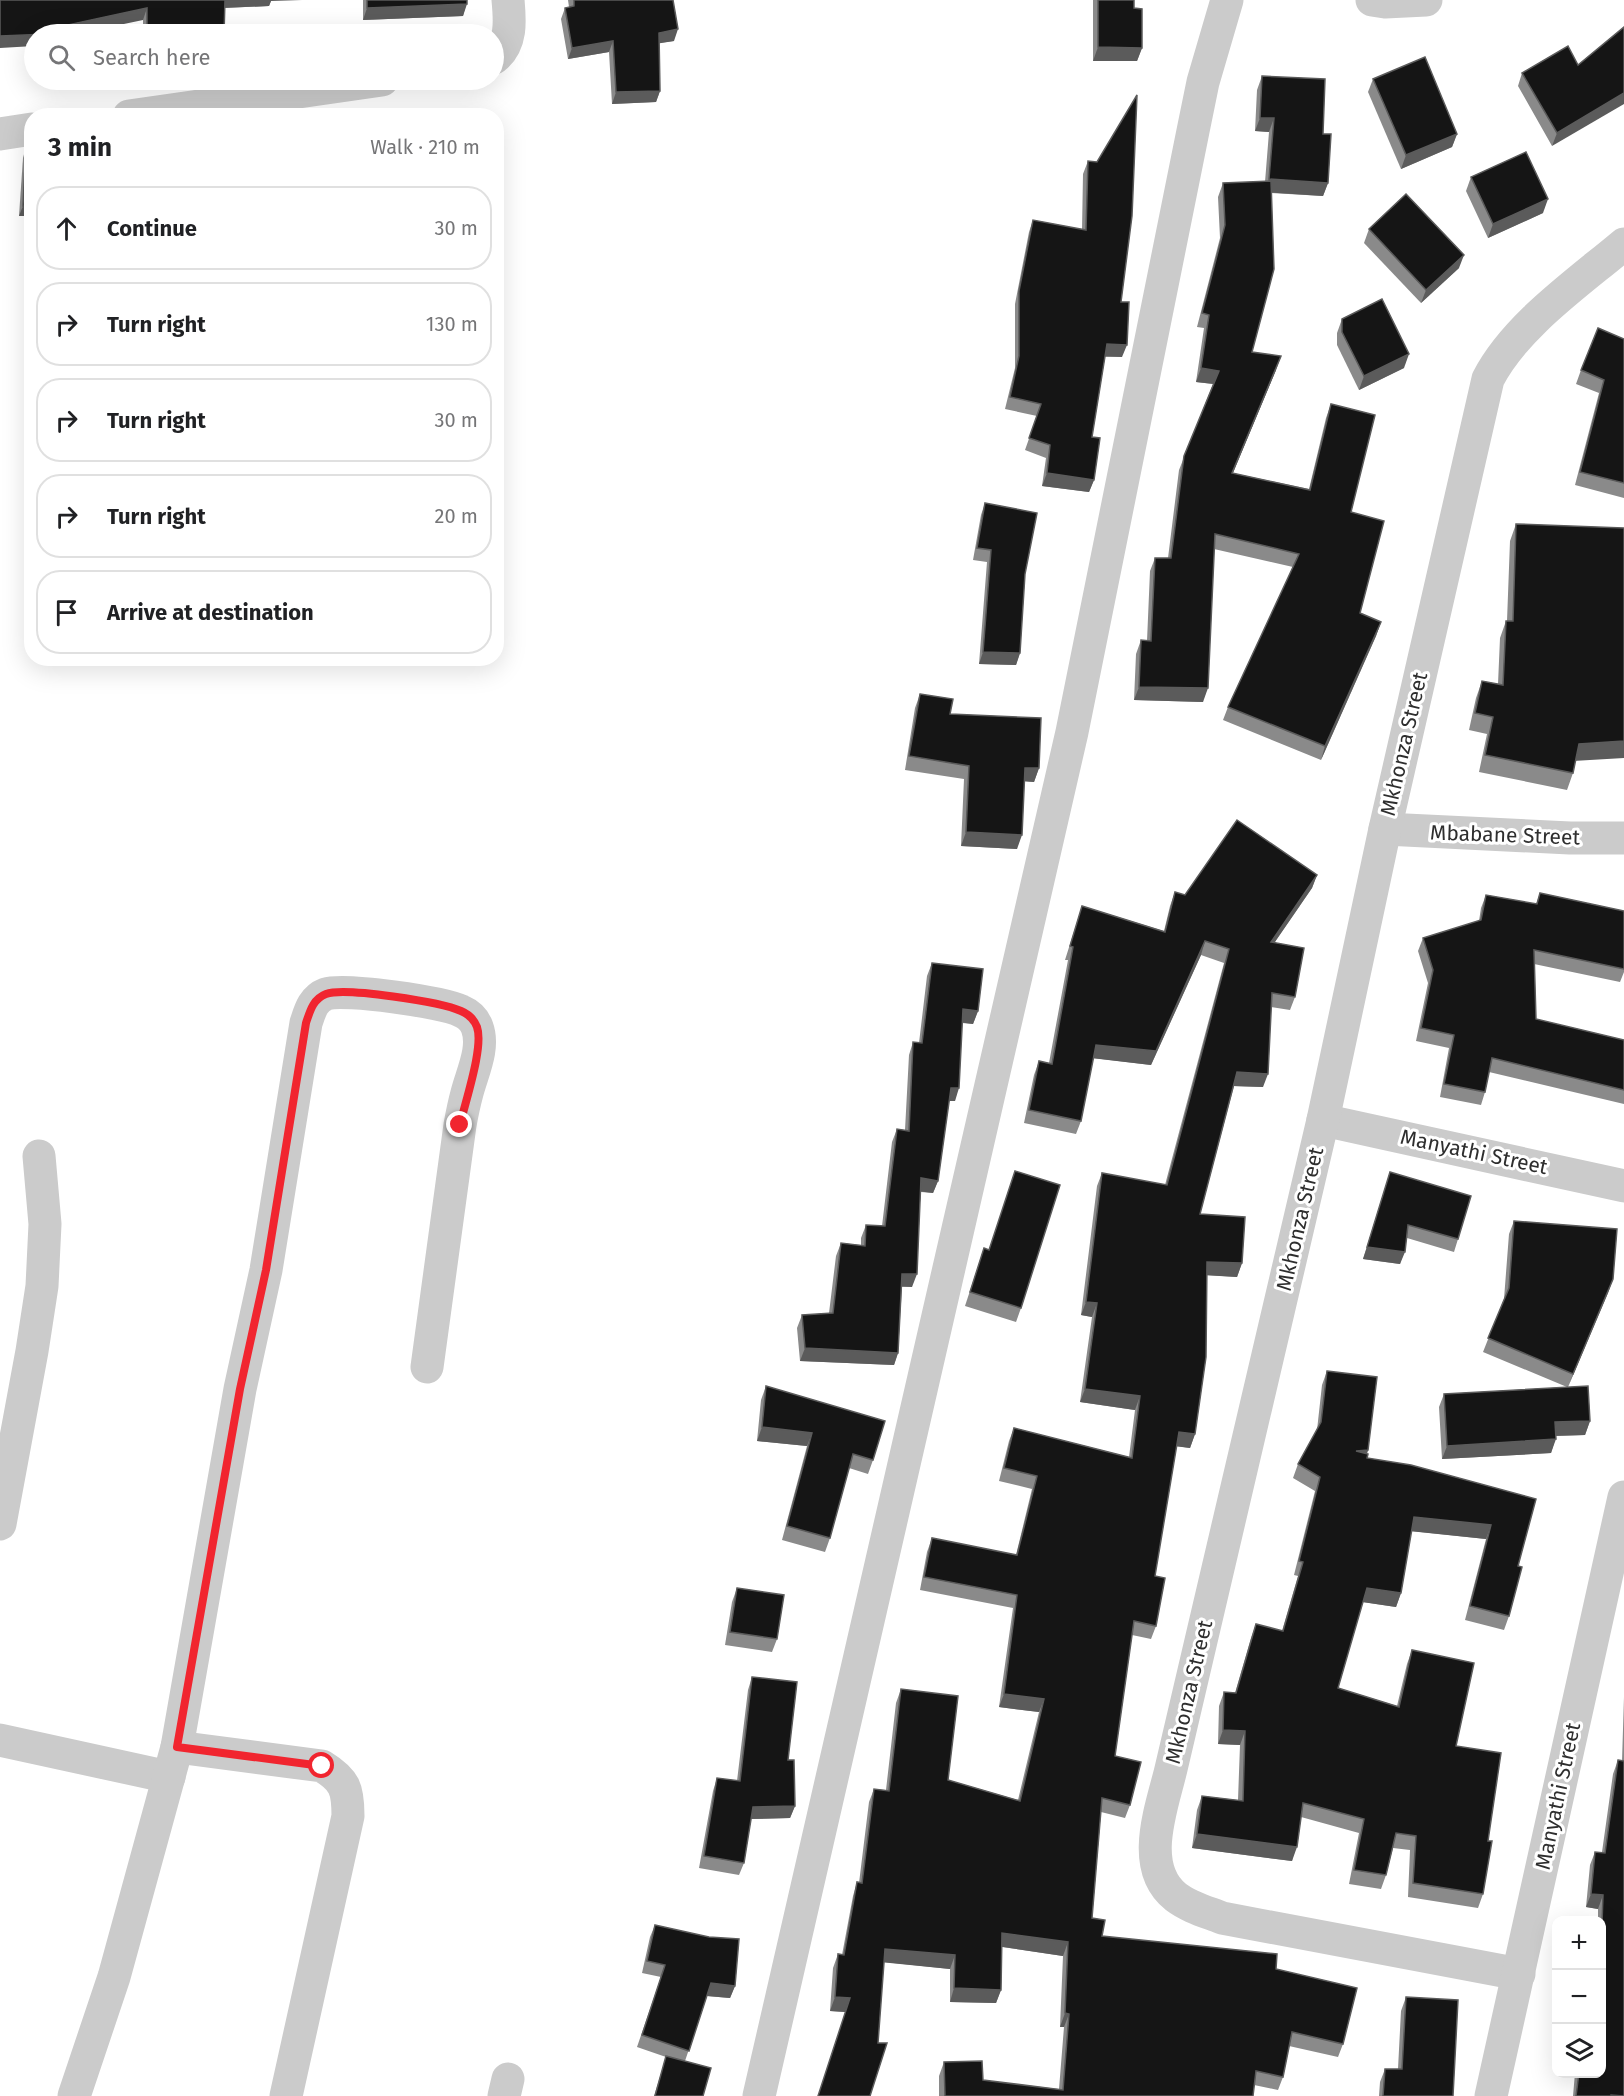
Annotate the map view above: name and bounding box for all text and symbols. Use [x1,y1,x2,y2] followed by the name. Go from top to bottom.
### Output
[24,24,504,90] search box
[45,41,78,74] icon: search
[93,44,211,71] text: Search here
[48,132,112,163] text: 3 min
[370,135,480,159] text: Walk · 210 m
[50,212,83,245] icon: ahead
[107,215,197,242] text: Continue
[434,216,478,240] text: 30 m
[50,308,83,341] icon: right
[107,311,206,338] text: Turn right
[426,312,478,336] text: 130 m
[50,404,83,437] icon: right
[107,407,206,434] text: Turn right
[434,408,478,432] text: 30 m
[50,500,83,533] icon: right
[107,503,206,530] text: Turn right
[435,504,478,528] text: 20 m
[50,596,83,629] icon: arrive
[107,599,314,626] text: Arrive at destination
[1375,669,1433,818] street label: Mkhonza Street
[1430,819,1581,851] street label: Mbabane Street
[446,1111,472,1137] route end
[1398,1124,1550,1180] street label: Manyathi Street
[1271,1144,1329,1293] street label: Mkhonza Street
[1160,1617,1218,1766] street label: Mkhonza Street
[1530,1720,1586,1872] street label: Manyathi Street
[308,1752,334,1778] route start
[1552,1916,1606,2078] map controls
[1552,1916,1606,1970] button: +
[1552,1970,1606,2024] button: −
[1552,2024,1606,2078] button: layers

